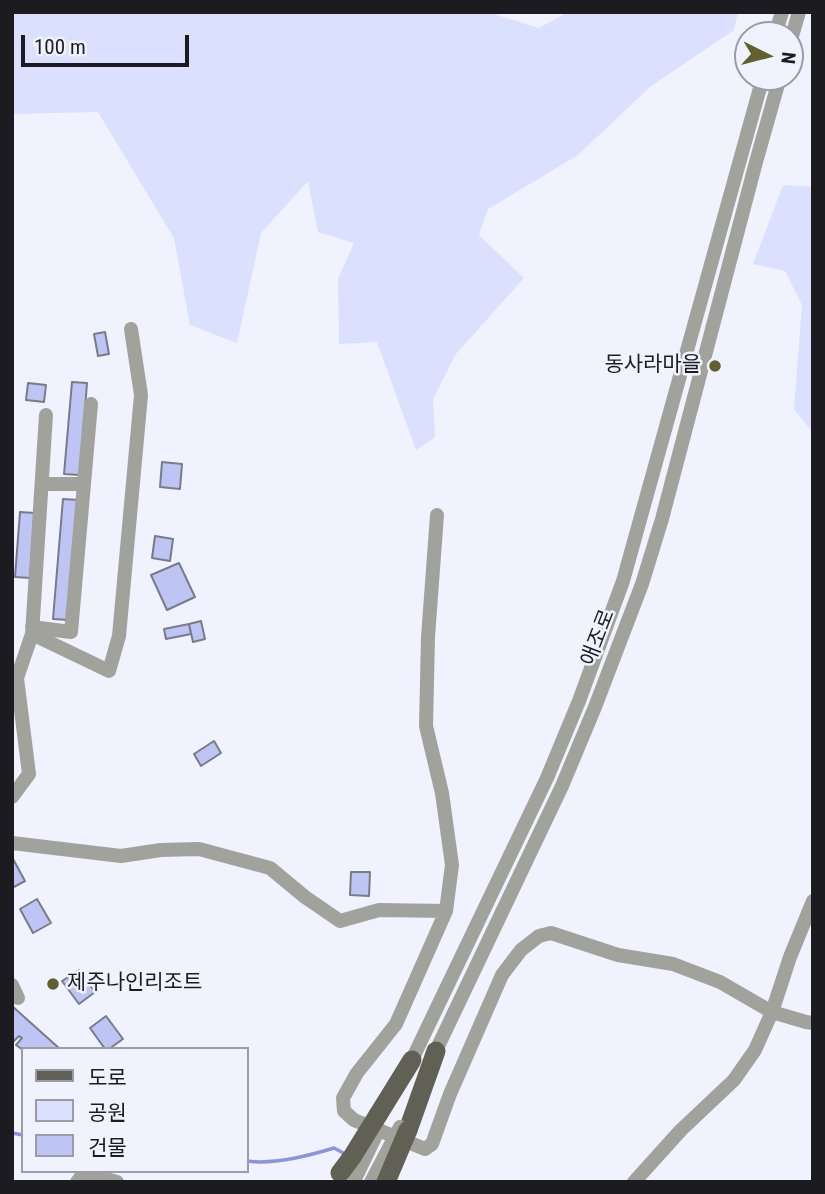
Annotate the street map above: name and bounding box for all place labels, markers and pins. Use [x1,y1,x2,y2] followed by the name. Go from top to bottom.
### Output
[604,353,701,379] place label: 동사라마을
[707,358,723,374] marker: 동사라마을
[67,971,202,997] place label: 제주나인리조트
[45,976,61,992] marker: 제주나인리조트

